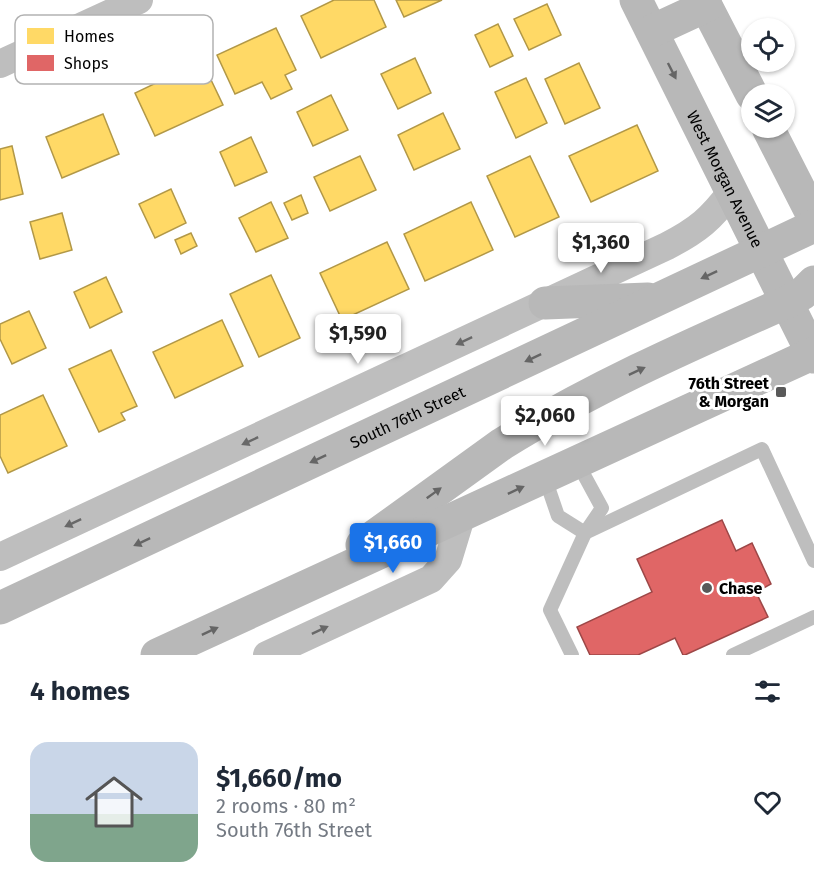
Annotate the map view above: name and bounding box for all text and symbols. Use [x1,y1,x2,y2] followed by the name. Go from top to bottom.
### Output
[15,15,213,84] legend
[741,18,795,138] map controls
[741,18,795,72] button: locate
[64,27,114,46] text: Homes
[64,54,108,73] text: Shops
[667,63,677,80] one-way arrow
[741,84,795,138] button: layers
[683,108,767,251] street label: West Morgan Avenue
[552,223,650,274] pin: $1,360
[572,230,630,254] text: $1,360
[701,271,718,280] one-way arrow
[309,314,407,365] pin: $1,590
[329,321,387,345] text: $1,590
[456,336,473,345] one-way arrow
[524,354,541,363] one-way arrow
[629,367,646,376] one-way arrow
[688,374,770,411] place label: 76th Street & Morgan
[347,382,468,452] street label: South 76th Street
[774,385,788,399] marker: 76th Street & Morgan
[496,396,594,447] pin: $2,060
[515,403,575,427] text: $2,060
[241,436,258,445] one-way arrow
[310,454,327,463] one-way arrow
[507,485,525,495] one-way arrow
[427,487,442,499] one-way arrow
[64,519,81,528] one-way arrow
[344,523,442,574] pin: $1,660
[364,530,422,554] text: $1,660
[133,537,150,546] one-way arrow
[719,579,763,598] place label: Chase
[700,581,714,595] marker: Chase
[201,626,218,635] one-way arrow
[312,626,329,635] one-way arrow
[751,675,784,708] icon: filters
[30,676,130,707] text: 4 homes
[216,763,342,794] text: $1,660/mo
[78,766,150,838] icon: home
[751,786,784,819] icon: heart
[216,794,356,818] text: 2 rooms · 80 m²
[216,818,372,842] text: South 76th Street

